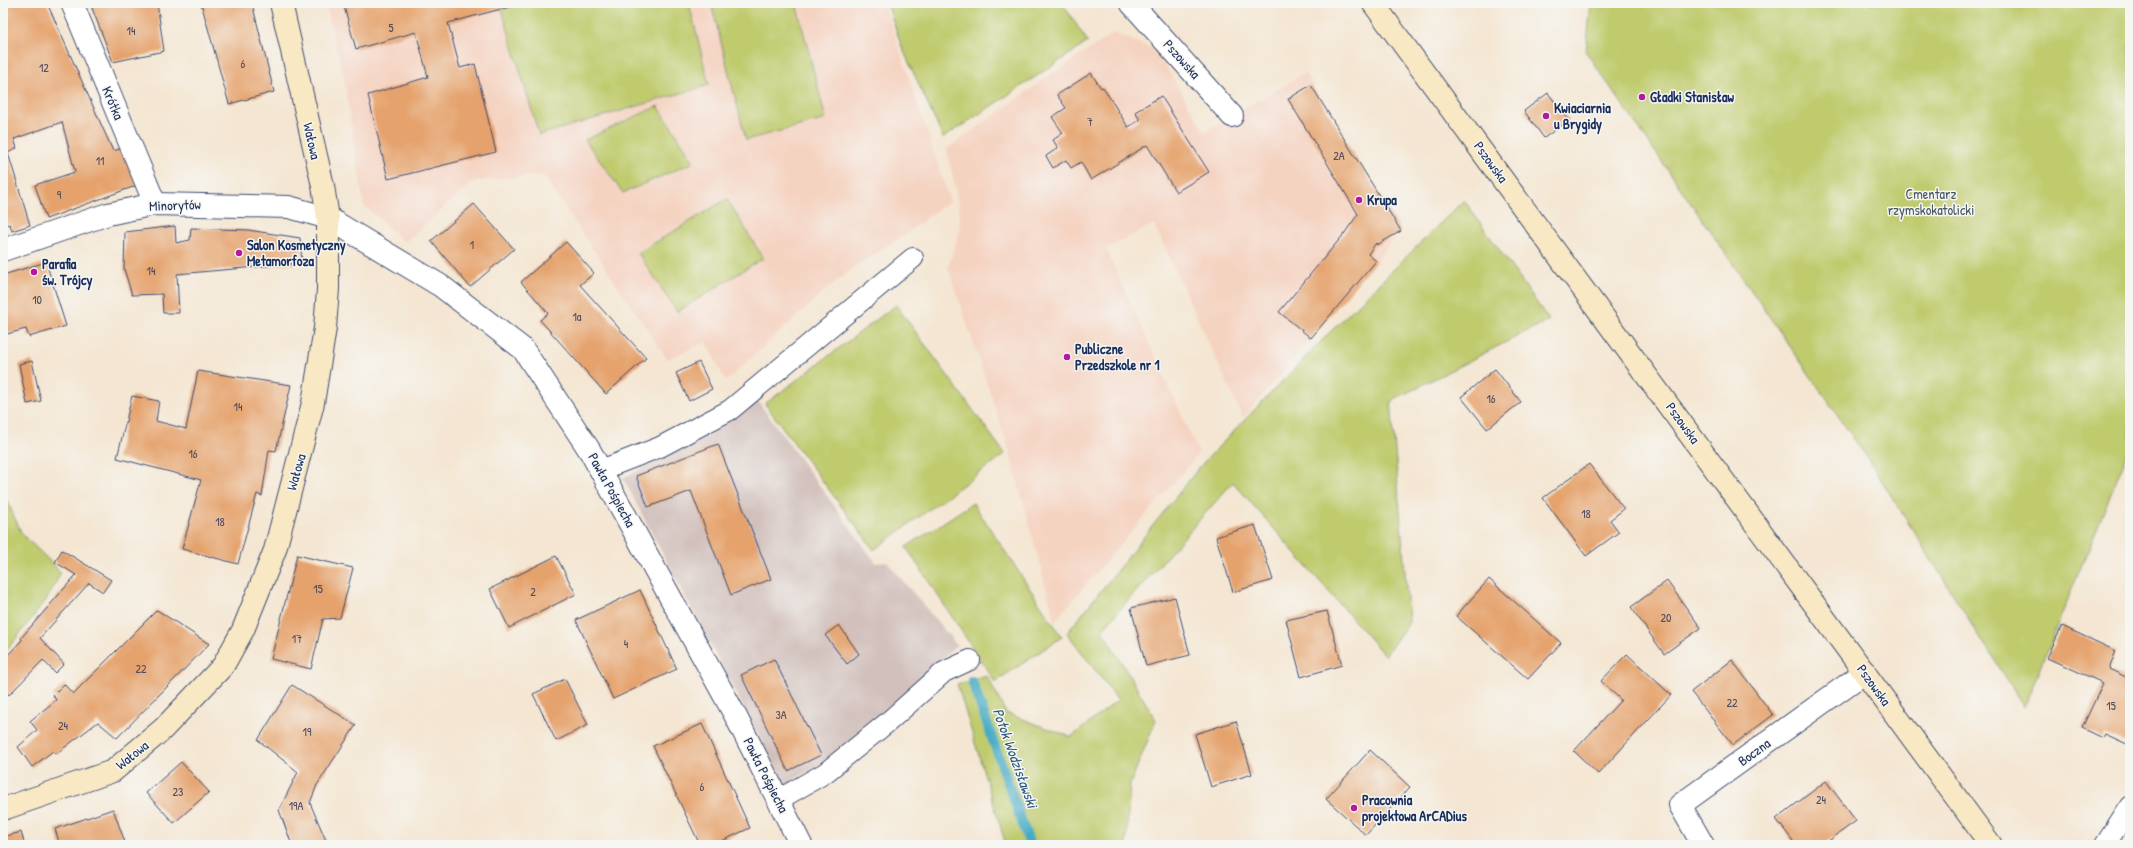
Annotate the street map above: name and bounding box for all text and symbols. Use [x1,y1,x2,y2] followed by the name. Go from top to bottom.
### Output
[388,19,394,36] house number: 5
[127,22,136,39] house number: 14
[1160,35,1205,83] street label: Pszowska
[241,55,246,72] house number: 6
[39,59,49,76] house number: 12
[98,83,129,123] street label: Krótka
[1650,87,1735,106] place label: Gładki Stanisław
[1637,92,1647,102] marker: Gładki Stanisław
[1554,98,1611,135] place label: Kwiaciarnia u Brygidy
[1541,111,1551,121] marker: Kwiaciarnia u Brygidy
[1087,113,1093,130] house number: 7
[299,121,326,162] street label: Wałowa
[1470,137,1513,187] street label: Pszowska
[1333,147,1345,164] house number: 2A
[96,152,104,169] house number: 11
[1888,184,1974,220] park label: Cmentarz rzymskokatolicki
[57,186,62,203] house number: 9
[1367,190,1397,211] place label: Krupa
[149,194,202,216] street label: Minorytów
[1354,195,1364,205] marker: Krupa
[247,235,346,270] place label: Salon Kosmetyczny Metamorfoza
[470,236,474,253] house number: 1
[234,248,244,258] marker: Salon Kosmetyczny Metamorfoza
[42,254,92,291] place label: Parafia św. Trójcy
[147,262,156,279] house number: 14
[29,267,39,277] marker: Parafia św. Trójcy
[32,291,42,308] house number: 10
[572,308,582,325] house number: 1a
[1075,339,1160,374] place label: Publiczne Przedszkole nr 1
[1062,352,1072,362] marker: Publiczne Przedszkole nr 1
[1486,390,1496,407] house number: 16
[234,398,243,415] house number: 14
[1662,398,1705,448] street label: Pszowska
[188,445,198,462] house number: 16
[583,449,641,531] street label: Pawła Pośpiecha
[281,451,310,492] street label: Wałowa
[1581,505,1591,522] house number: 18
[215,513,225,530] house number: 18
[313,580,323,597] house number: 15
[530,583,536,600] house number: 2
[1661,609,1672,626] house number: 20
[292,630,302,647] house number: 17
[624,635,629,652] house number: 4
[135,660,147,677] house number: 22
[1853,660,1896,710] street label: Pszowska
[1726,694,1738,711] house number: 22
[2106,697,2116,714] house number: 15
[988,705,1044,812] water label: Potok Wodzisławski
[775,706,787,723] house number: 3A
[58,717,69,734] house number: 24
[303,723,312,740] house number: 19
[1734,733,1774,770] street label: Boczna
[738,734,794,817] street label: Pawła Pośpiecha
[111,735,152,774] street label: Wałowa
[700,778,705,795] house number: 6
[173,783,184,800] house number: 23
[1362,790,1467,827] place label: Pracownia projektowa ArCADius
[1816,791,1827,808] house number: 24
[289,797,303,814] house number: 19A
[1349,803,1359,813] marker: Pracownia projektowa ArCADius

